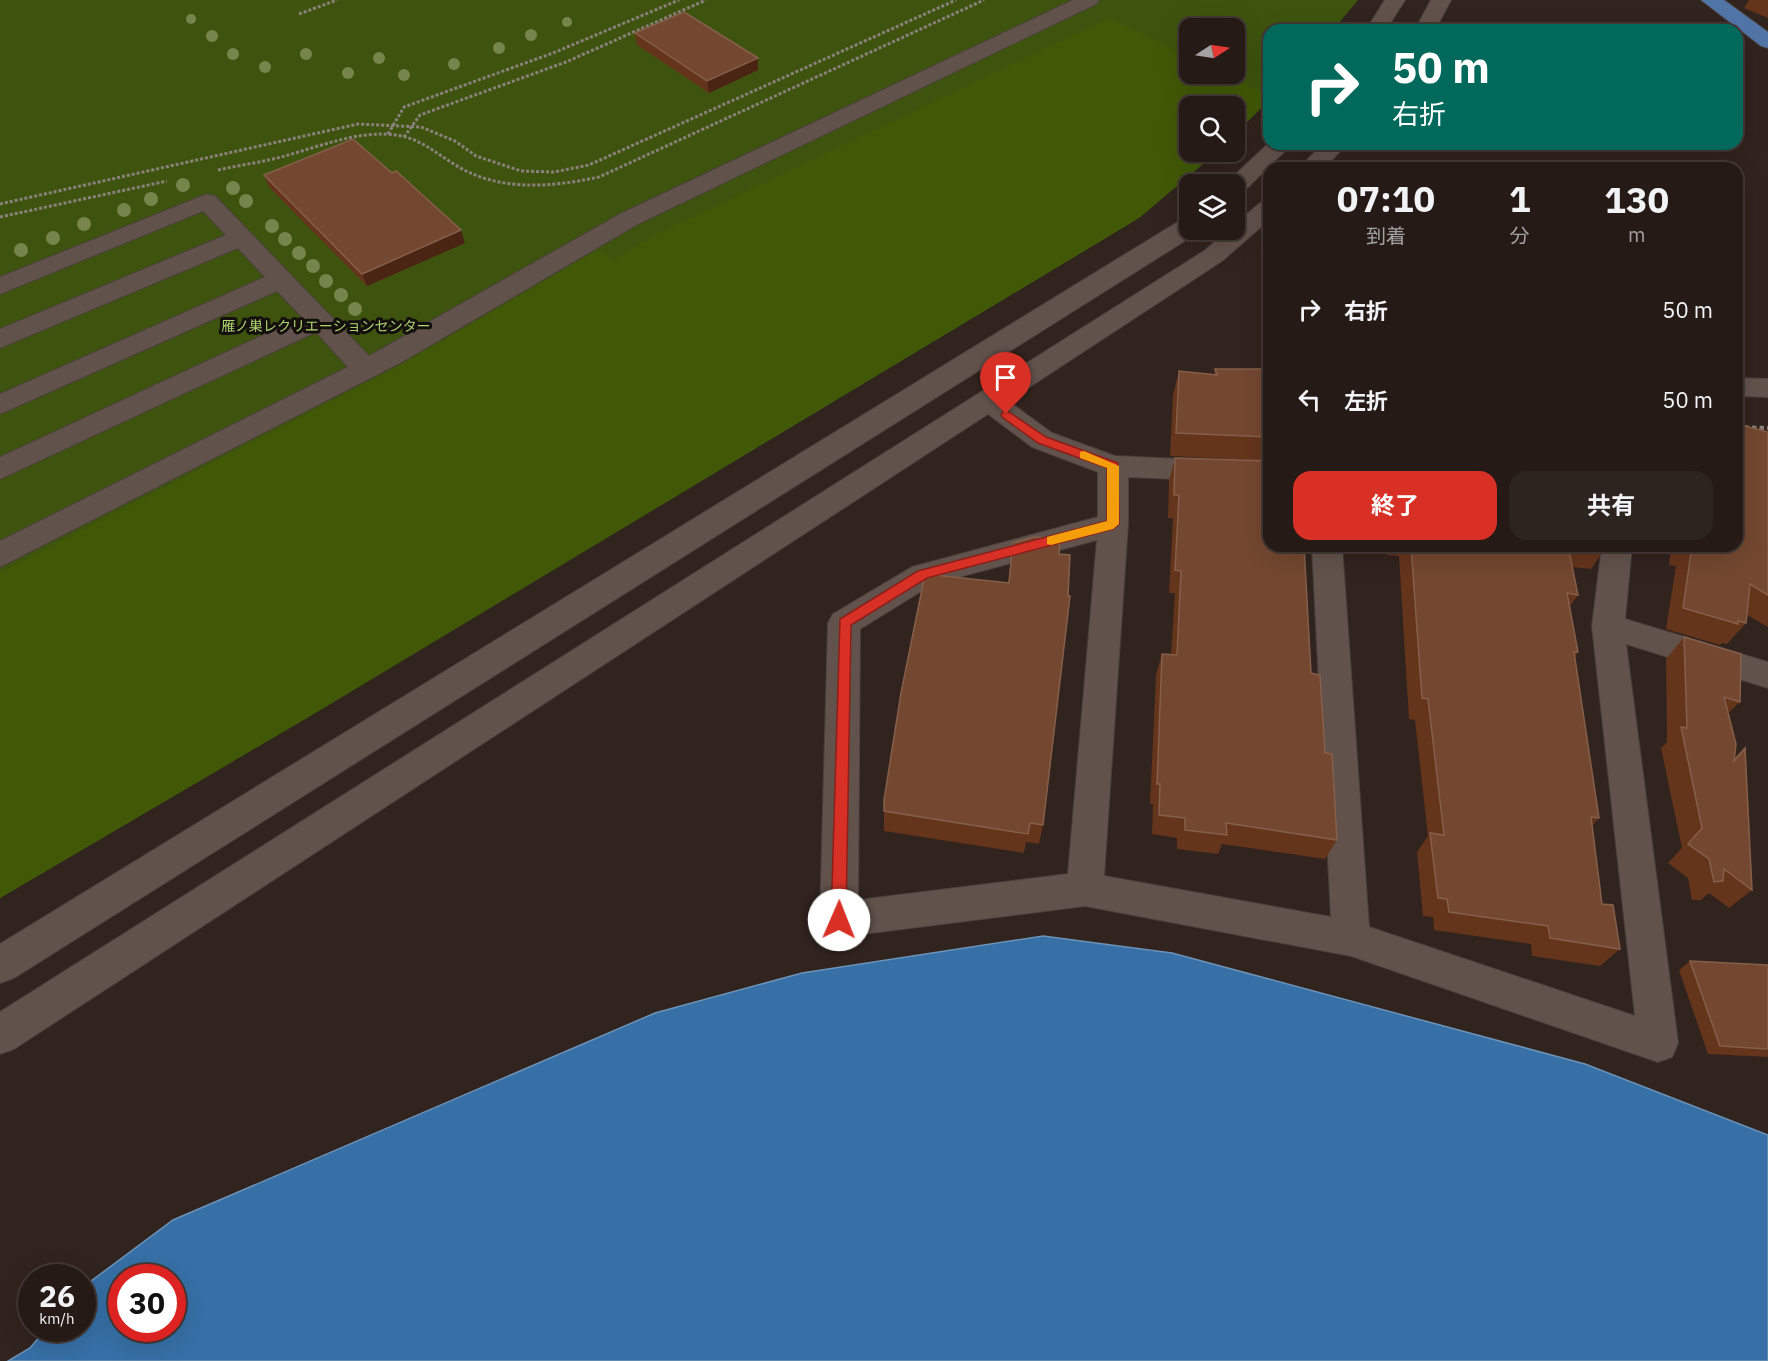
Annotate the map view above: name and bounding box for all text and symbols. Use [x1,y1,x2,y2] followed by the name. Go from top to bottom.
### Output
[1179,18,1245,84] north arrow
[1179,18,1245,240] map controls
[1392,40,1490,95] text: 50 m
[1293,48,1371,126] icon: right
[1179,96,1245,162] button: search
[1392,96,1446,131] text: 右折
[1179,174,1245,240] button: layers
[1337,175,1435,222] text: 07:10
[1509,175,1531,222] text: 1
[1604,176,1669,223] text: 130
[1628,221,1645,248] text: m
[1366,222,1406,249] text: 到着
[1510,222,1530,249] text: 分
[1293,293,1326,326] icon: right
[1662,295,1713,324] text: 50 m
[1344,296,1388,325] text: 右折
[221,317,431,335] park label: 雁ノ巣レクリエーションセンター
[980,352,1031,414] pin
[989,361,1022,394] icon: arrive
[1293,383,1326,416] icon: left
[1662,385,1713,414] text: 50 m
[1344,386,1388,415] text: 左折
[1293,471,1497,540] button: 終了
[1509,471,1713,540] button: 共有
[807,888,871,952] position arrow
[108,1264,186,1342] speed limit sign: 30
[39,1276,75,1315] text: 26
[39,1309,75,1328] text: km/h

